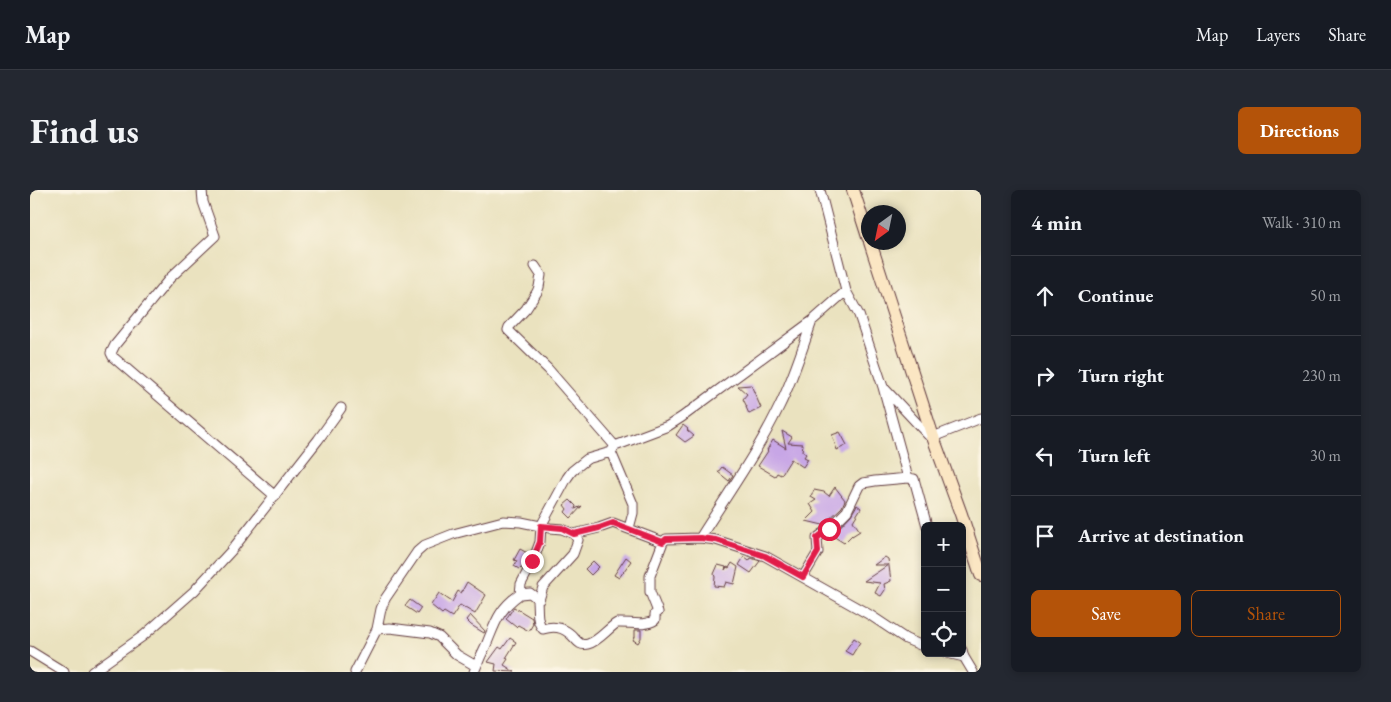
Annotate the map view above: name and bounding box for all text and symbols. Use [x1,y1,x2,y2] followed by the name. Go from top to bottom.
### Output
[25,19,70,50] text: Map
[1196,23,1228,46] text: Map
[1256,23,1300,46] text: Layers
[1328,23,1366,46] text: Share
[1238,107,1361,154] button: Directions
[30,108,139,153] text: Find us
[861,205,906,250] north arrow
[1031,209,1082,236] text: 4 min
[1262,212,1341,233] text: Walk · 310 m
[1031,282,1059,310] icon: ahead
[1078,283,1153,308] text: Continue
[1310,285,1341,306] text: 50 m
[1031,362,1059,390] icon: right
[1078,363,1164,388] text: Turn right
[1302,365,1341,386] text: 230 m
[1031,442,1059,470] icon: left
[1078,443,1150,468] text: Turn left
[1310,445,1341,466] text: 30 m
[818,518,841,541] route start
[921,522,966,657] map controls
[921,522,966,567] button: +
[1031,522,1059,550] icon: arrive
[1078,523,1244,548] text: Arrive at destination
[521,550,544,573] route end
[921,567,966,612] button: −
[1031,590,1181,637] button: Save
[1191,590,1341,637] button: Share
[921,612,966,657] button: locate

